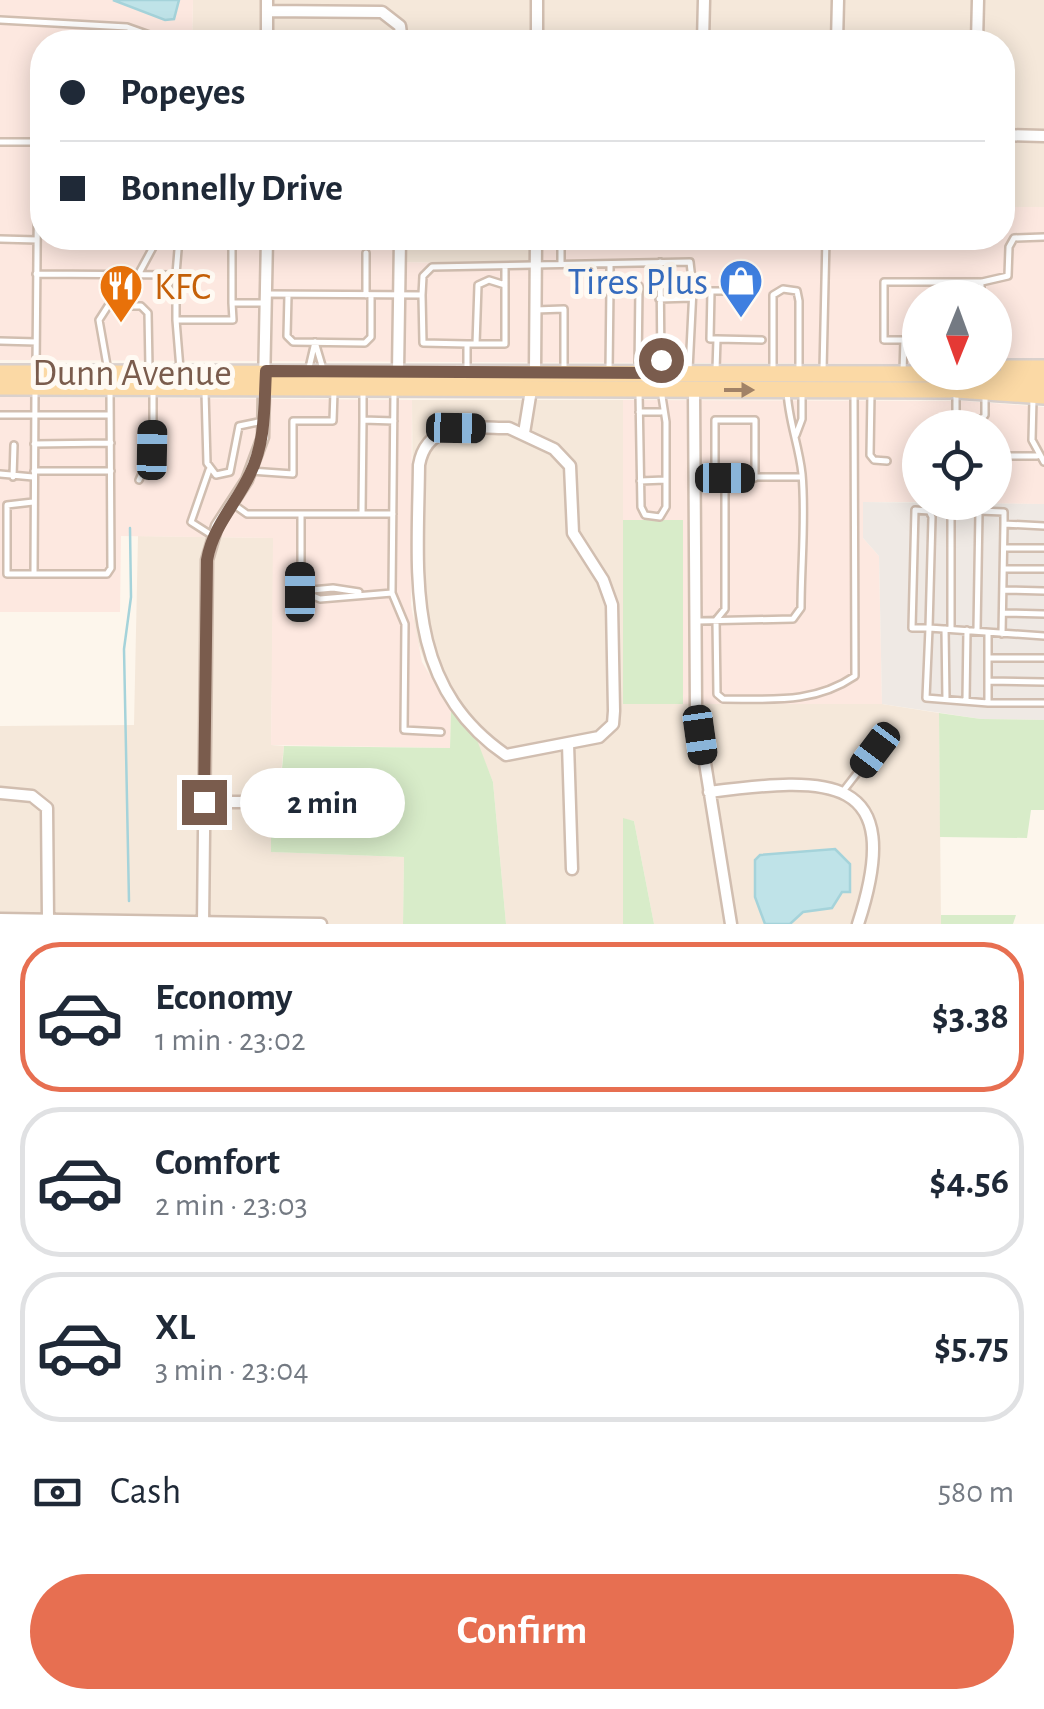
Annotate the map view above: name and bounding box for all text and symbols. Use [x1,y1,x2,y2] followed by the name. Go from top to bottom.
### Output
[120,74,245,112] text: Popeyes
[120,170,343,208] text: Bonnelly Drive
[718,258,764,319] shop icon: Tires Plus
[98,263,144,324] restaurant icon: KFC
[568,264,708,302] place label: Tires Plus
[154,269,211,307] place label: KFC
[902,280,1012,390] north arrow
[902,280,1012,520] map controls
[639,338,684,383] route start
[32,355,232,393] street label: Dunn Avenue
[724,382,756,398] one-way arrow
[902,410,1012,520] button: locate
[426,412,486,444] car
[136,420,168,480] car
[695,463,755,493] car
[285,562,315,622] car
[681,703,719,767] car
[845,717,905,783] car
[239,767,404,837] callout: 2 min
[182,780,227,825] route end
[287,787,358,819] text: 2 min
[35,972,125,1062] icon: car
[155,979,293,1017] text: Economy
[932,998,1009,1036] text: $3.38
[155,1024,306,1056] text: 1 min · 23:02
[35,1137,125,1227] icon: car
[155,1144,280,1182] text: Comfort
[929,1163,1009,1201] text: $4.56
[155,1189,308,1221] text: 2 min · 23:03
[35,1302,125,1392] icon: car
[155,1309,195,1347] text: XL
[934,1328,1009,1366] text: $5.75
[155,1354,309,1386] text: 3 min · 23:04
[30,1465,85,1520] icon: cash
[110,1473,181,1511] text: Cash
[938,1476,1014,1508] text: 580 m
[30,1574,1014,1689] button: Confirm

